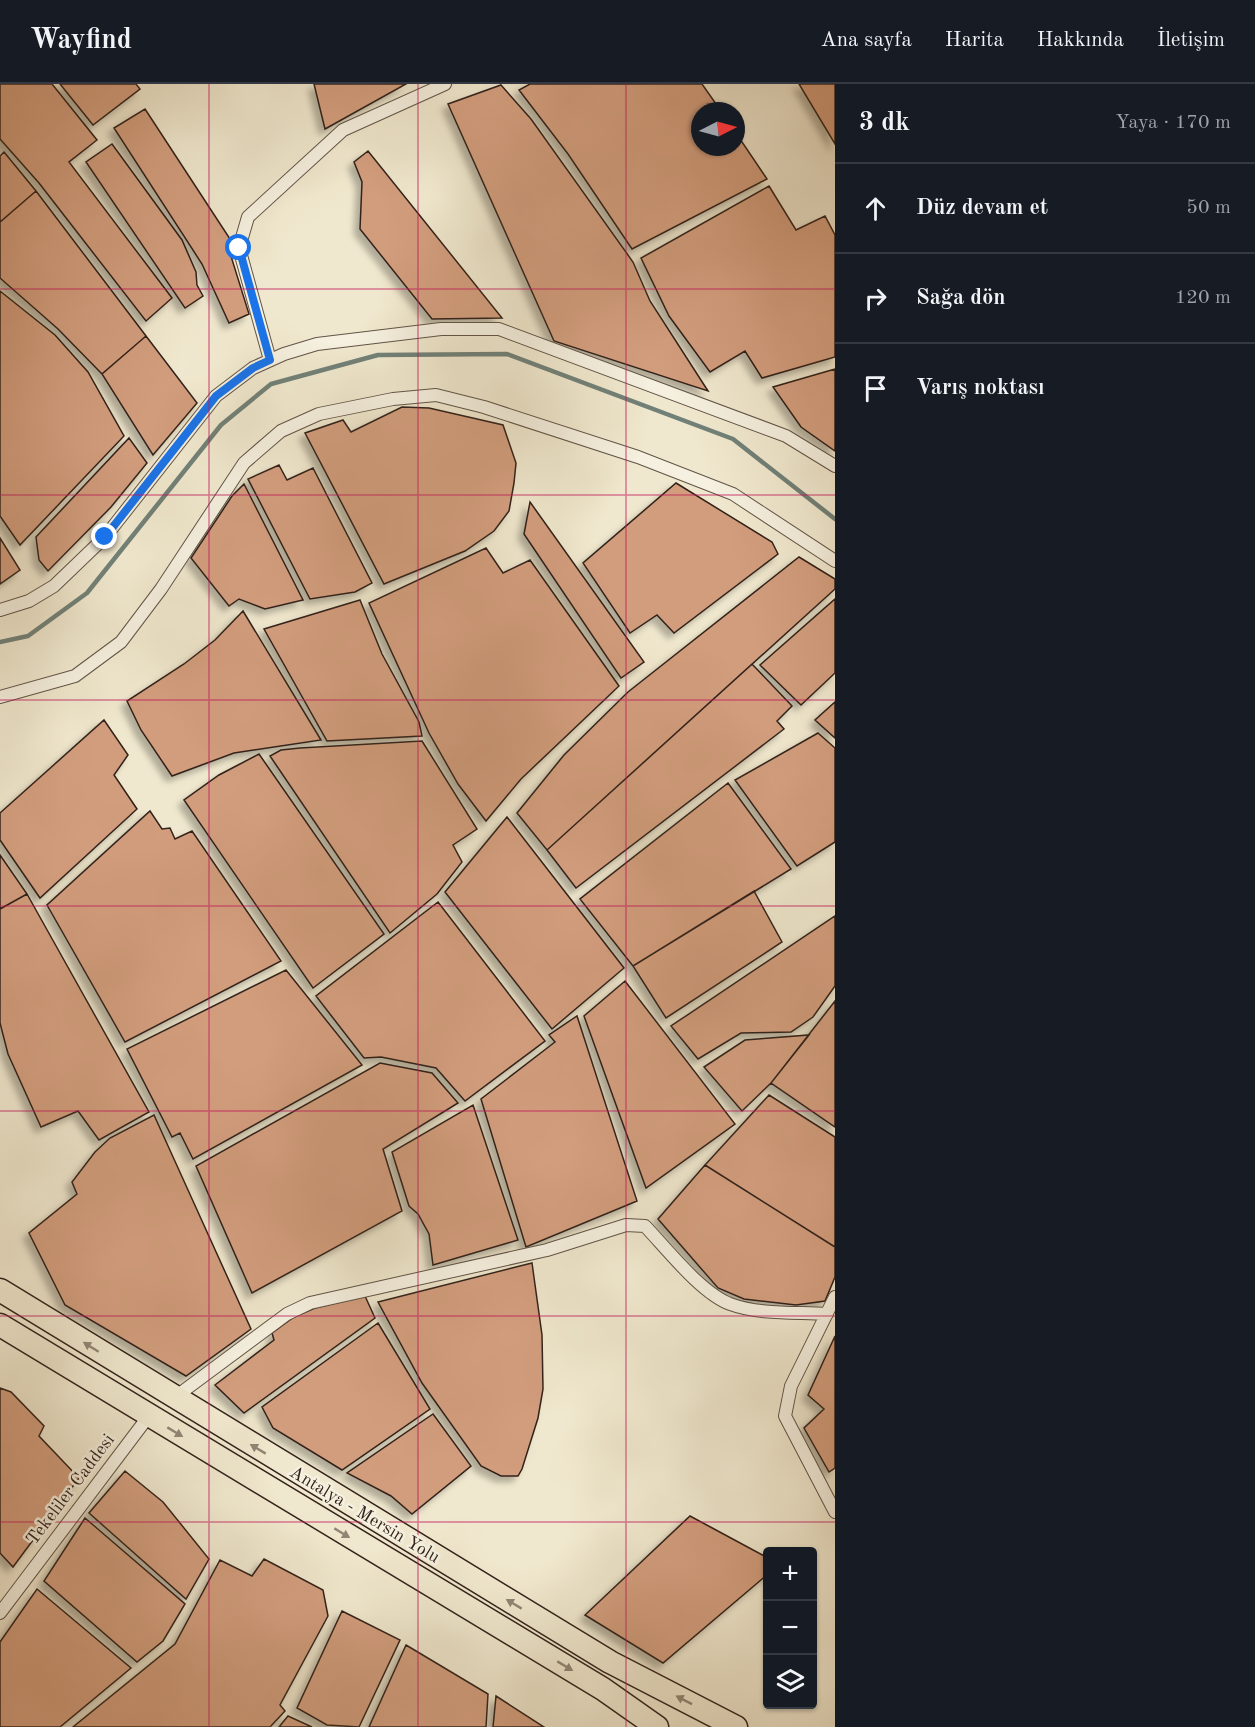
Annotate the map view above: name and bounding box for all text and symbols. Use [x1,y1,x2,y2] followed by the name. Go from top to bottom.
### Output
[30,27,132,55] text: Wayfind
[821,30,912,51] text: Ana sayfa
[945,30,1004,51] text: Harita
[1037,30,1124,51] text: Hakkında
[1157,30,1225,51] text: İletişim
[691,102,745,156] north arrow
[859,110,910,136] text: 3 dk
[1115,113,1231,133] text: Yaya · 170 m
[859,192,892,225] icon: ahead
[916,197,1048,219] text: Düz devam et
[1186,198,1231,218] text: 50 m
[225,234,251,260] route start
[859,282,892,315] icon: right
[916,287,1006,309] text: Sağa dön
[1175,288,1231,308] text: 120 m
[859,372,892,405] icon: arrive
[916,377,1045,399] text: Varış noktası
[91,523,117,549] route end
[83,1341,100,1352] one-way arrow
[167,1427,183,1438] one-way arrow
[23,1431,118,1548] street label: Tekeliler Caddesi
[250,1443,266,1454] one-way arrow
[286,1463,443,1567] street label: Antalya - Mersin Yolu
[334,1527,350,1538] one-way arrow
[763,1547,817,1709] map controls
[763,1547,817,1601] button: +
[505,1599,522,1609] one-way arrow
[763,1601,817,1655] button: −
[763,1655,817,1709] button: layers
[557,1660,573,1671] one-way arrow
[675,1695,692,1705] one-way arrow

